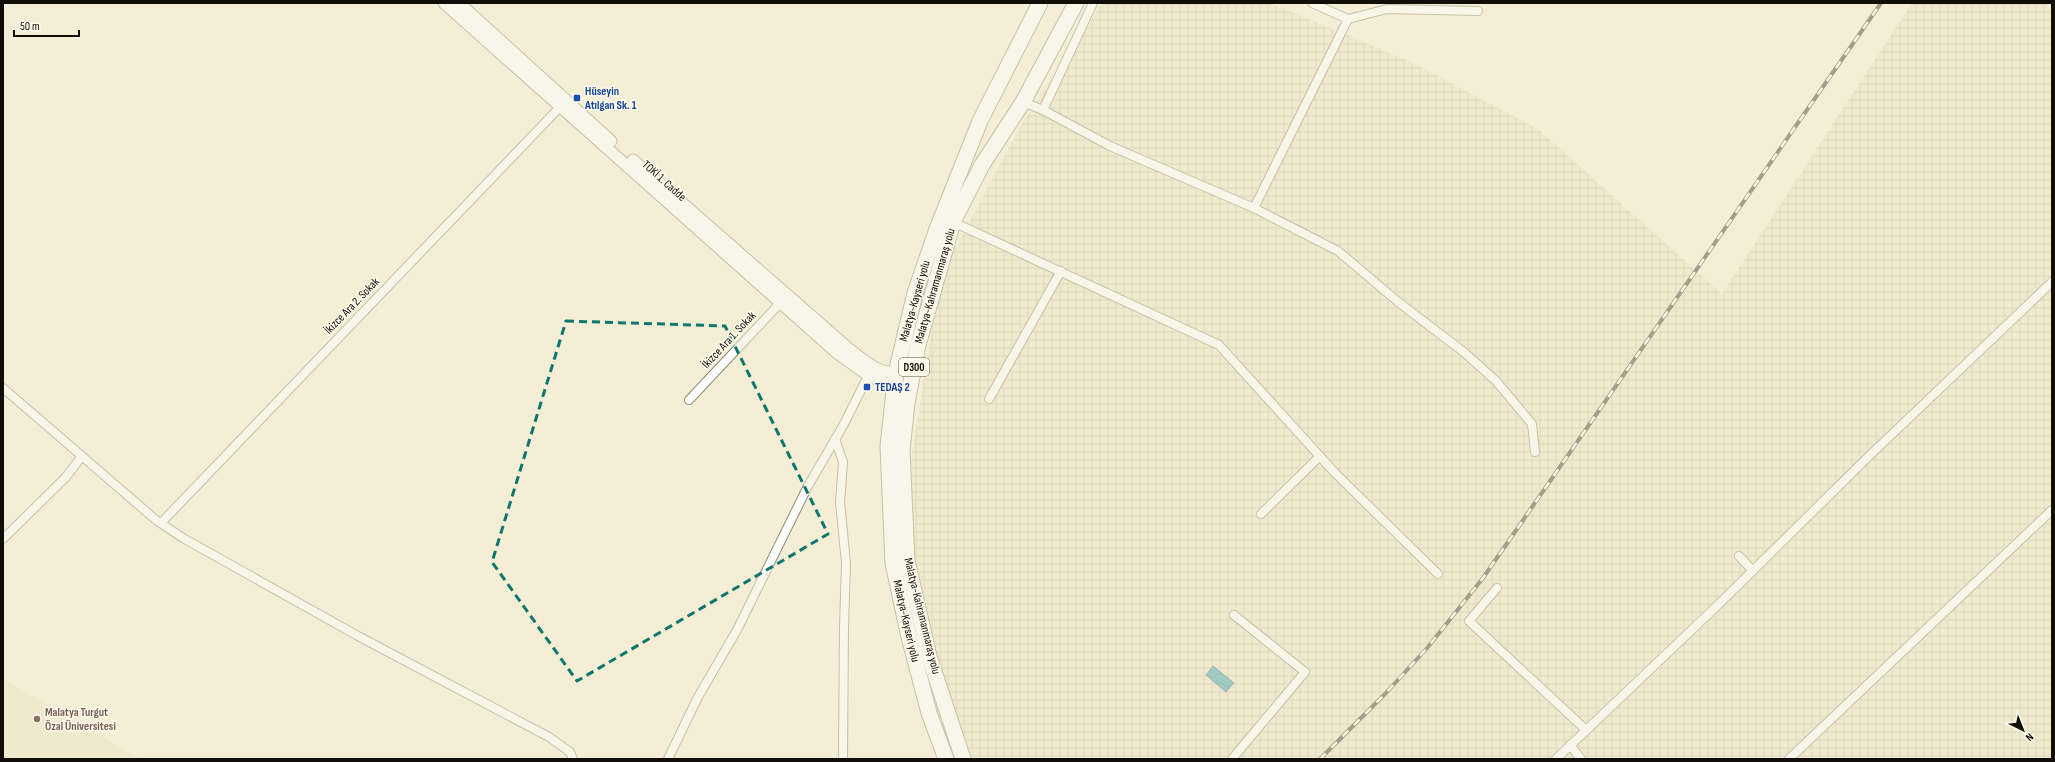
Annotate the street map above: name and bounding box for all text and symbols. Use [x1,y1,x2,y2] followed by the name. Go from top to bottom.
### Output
[14,12,79,38] scale bar
[20,19,40,34] text: 50 m
[584,84,637,113] place label: Hüseyin Atılgan Sk. 1
[572,93,582,103] marker: Hüseyin Atılgan Sk. 1
[639,157,689,205] street label: TOKİ 1. Cadde
[911,227,959,345] street label: Malatya-Kahramanmaraş yolu
[896,259,934,343] street label: Malatya-Kayseri yolu
[321,274,383,337] street label: İkizce Ara 2. Sokak
[699,308,760,372] street label: İkizce Ara 1. Sokak
[899,358,929,376] road number: D300
[875,380,910,395] place label: TEDAŞ 2
[862,382,872,392] marker: TEDAŞ 2
[900,556,944,676] street label: Malatya-Kahramanmaraş yolu
[889,578,923,664] street label: Malatya-Kayseri yolu
[45,705,116,734] place label: Malatya Turgut Özal Üniversitesi
[2003,710,2043,750] north arrow
[32,714,42,724] marker: Malatya Turgut Özal Üniversitesi
[2023,730,2036,744] text: N

